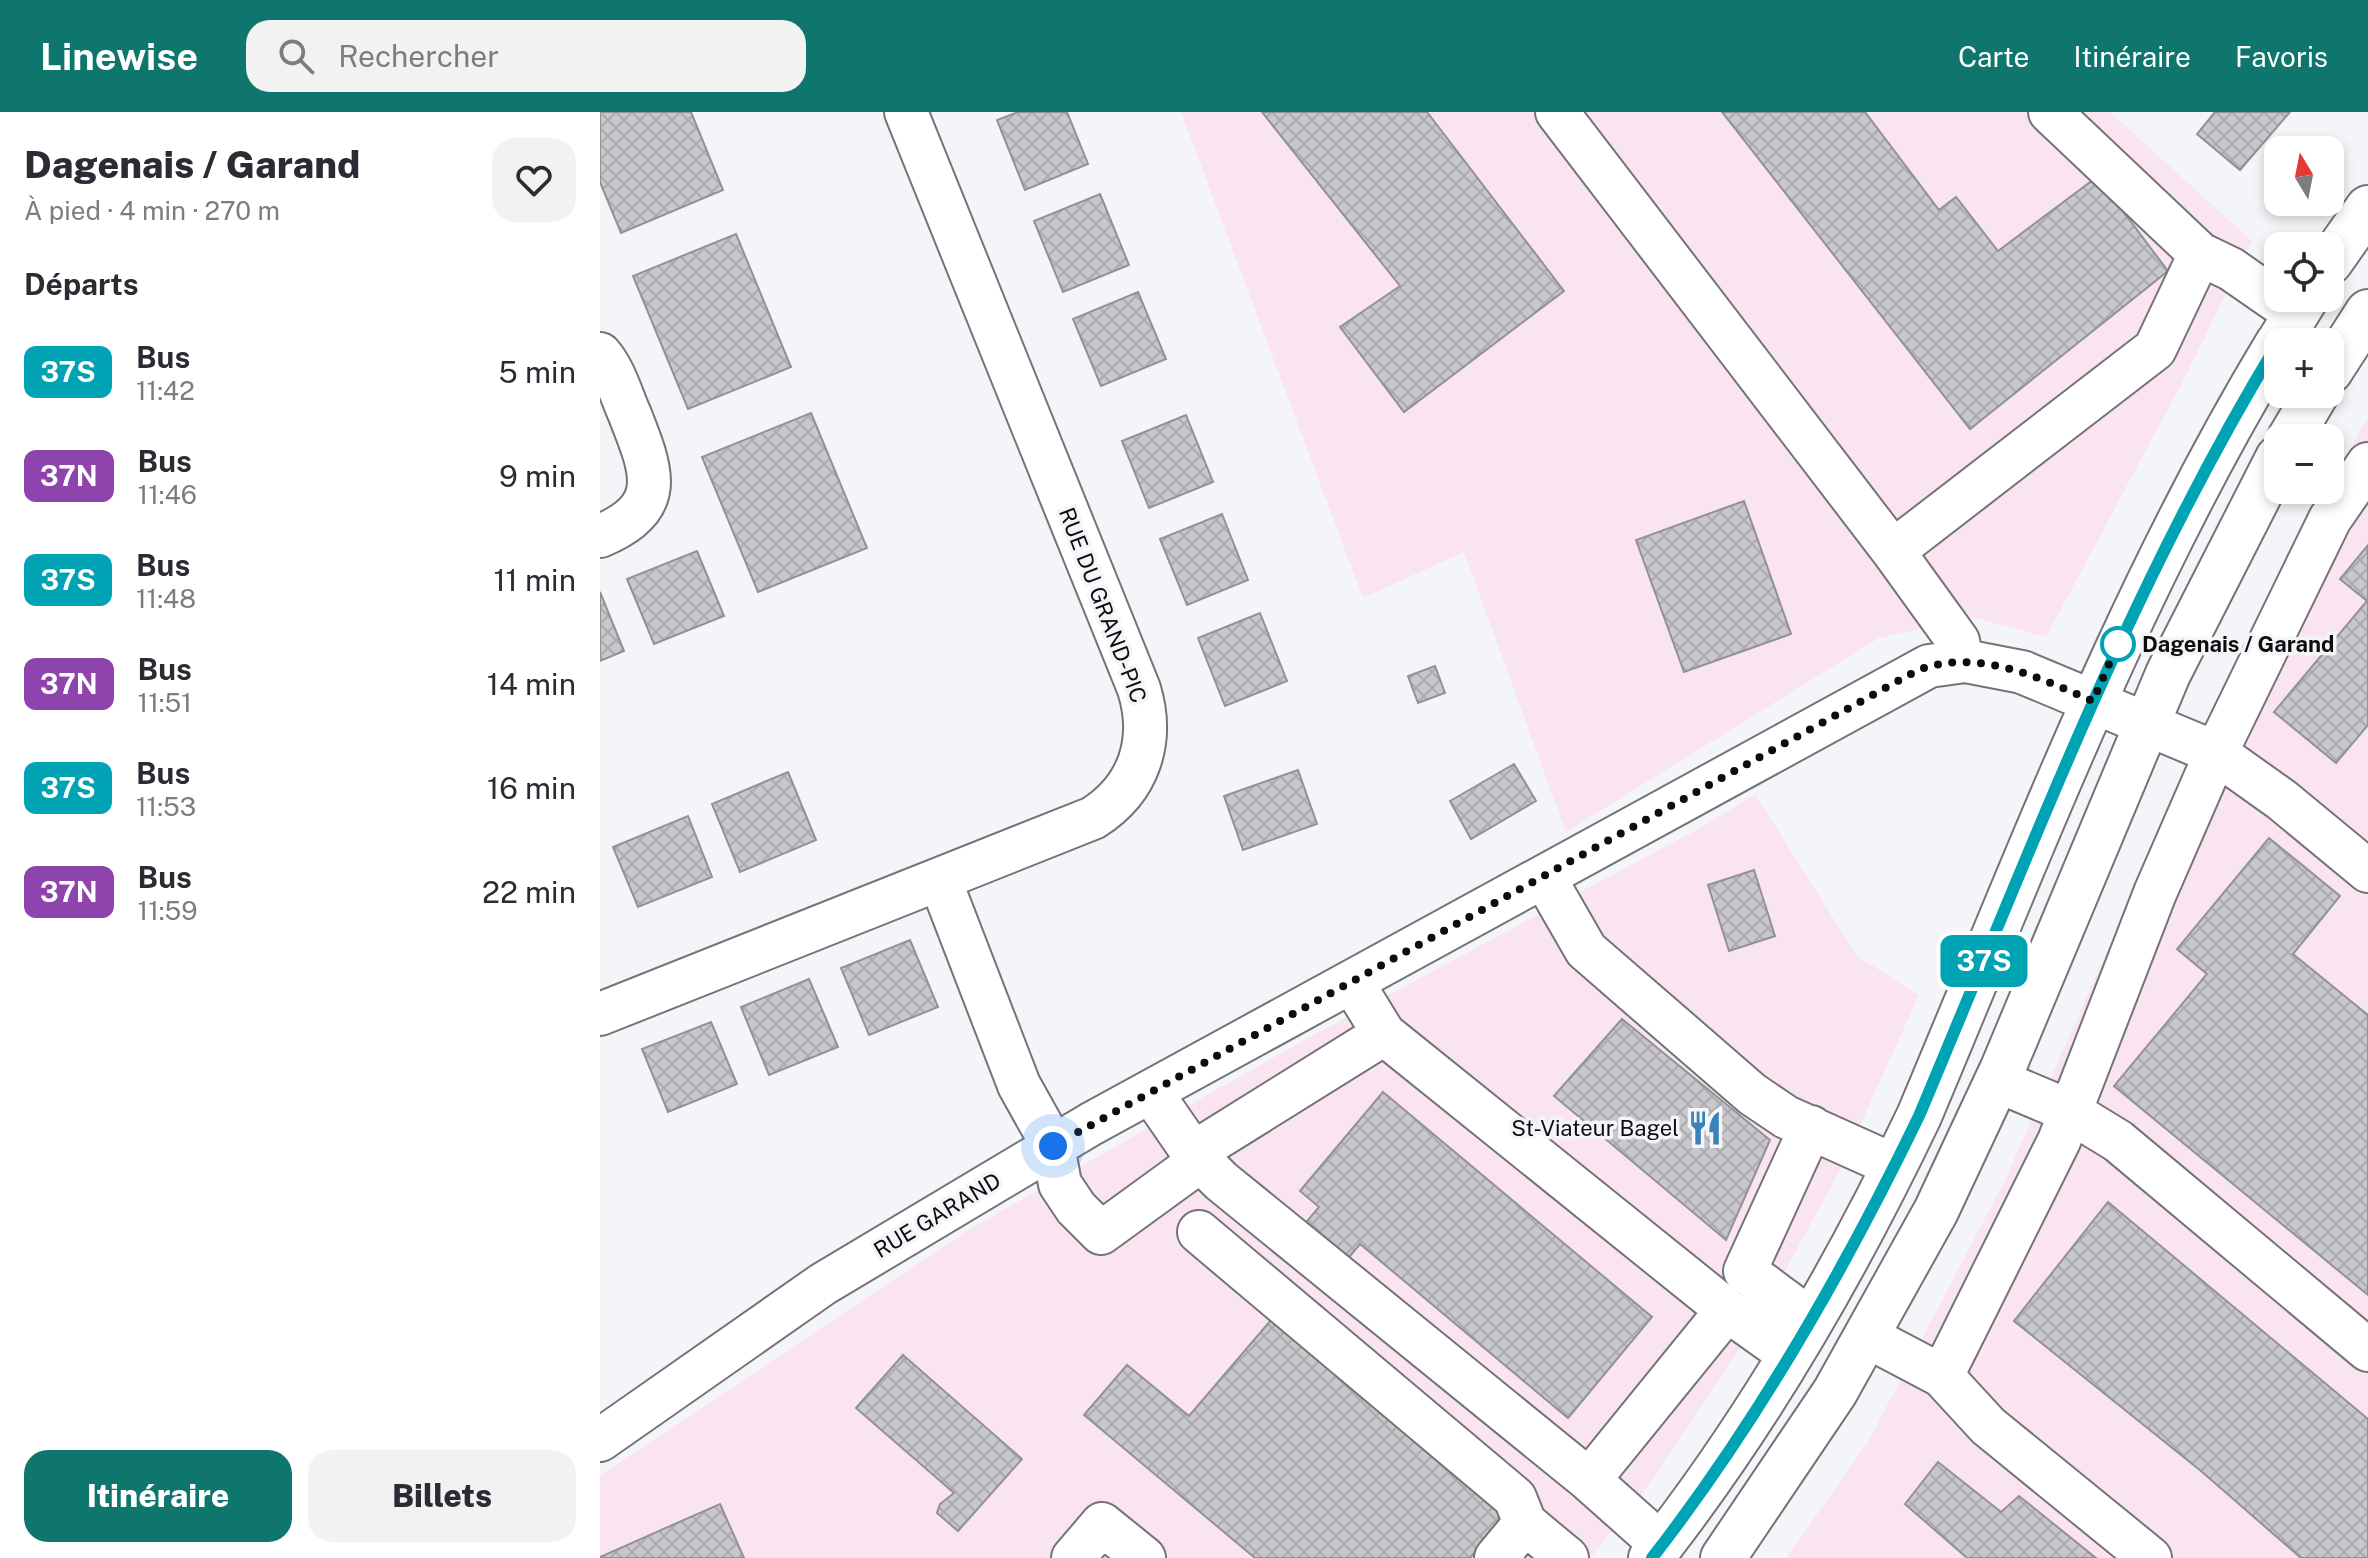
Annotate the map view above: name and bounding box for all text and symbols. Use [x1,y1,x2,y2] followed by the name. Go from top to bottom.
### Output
[246,20,806,92] search box
[40,34,198,79] text: Linewise
[274,34,318,78] icon: search
[338,38,499,74] text: Rechercher
[1958,40,2029,73] text: Carte
[2073,40,2191,73] text: Itinéraire
[2235,40,2328,73] text: Favoris
[2264,136,2344,216] north arrow
[2264,136,2344,504] map controls
[492,138,576,222] button: heart
[24,142,360,187] text: Dagenais / Garand
[24,195,280,226] text: À pied · 4 min · 270 m
[2264,232,2344,312] button: locate
[24,266,138,302] text: Départs
[2264,328,2344,408] button: +
[136,339,190,375] text: Bus
[499,354,576,390] text: 5 min
[40,355,96,388] text: 37S
[136,375,195,406] text: 11:42
[2264,424,2344,504] button: −
[138,443,192,479] text: Bus
[499,458,576,494] text: 9 min
[40,459,98,492] text: 37N
[138,479,197,510] text: 11:46
[1054,504,1152,706] street label: RUE DU GRAND-PIC
[136,547,190,583] text: Bus
[493,562,576,598] text: 11 min
[40,563,96,596] text: 37S
[136,583,196,614] text: 11:48
[2101,627,2135,661] marker: Dagenais / Garand
[2142,631,2334,657] place label: Dagenais / Garand
[138,651,192,687] text: Bus
[487,666,576,702] text: 14 min
[40,667,98,700] text: 37N
[138,687,192,718] text: 11:51
[136,755,190,791] text: Bus
[487,770,576,806] text: 16 min
[40,771,96,804] text: 37S
[136,791,196,822] text: 11:53
[138,859,192,895] text: Bus
[482,874,576,910] text: 22 min
[40,875,98,908] text: 37N
[138,895,198,926] text: 11:59
[1938,935,2030,987] line badge: 37S
[1956,944,2012,977] text: 37S
[1686,1109,1724,1147] restaurant icon: St-Viateur Bagel
[1511,1115,1679,1141] place label: St-Viateur Bagel
[1033,1126,1073,1166] your location
[869,1167,1005,1263] street label: RUE GARAND
[24,1450,292,1542] button: Itinéraire
[308,1450,576,1542] button: Billets

